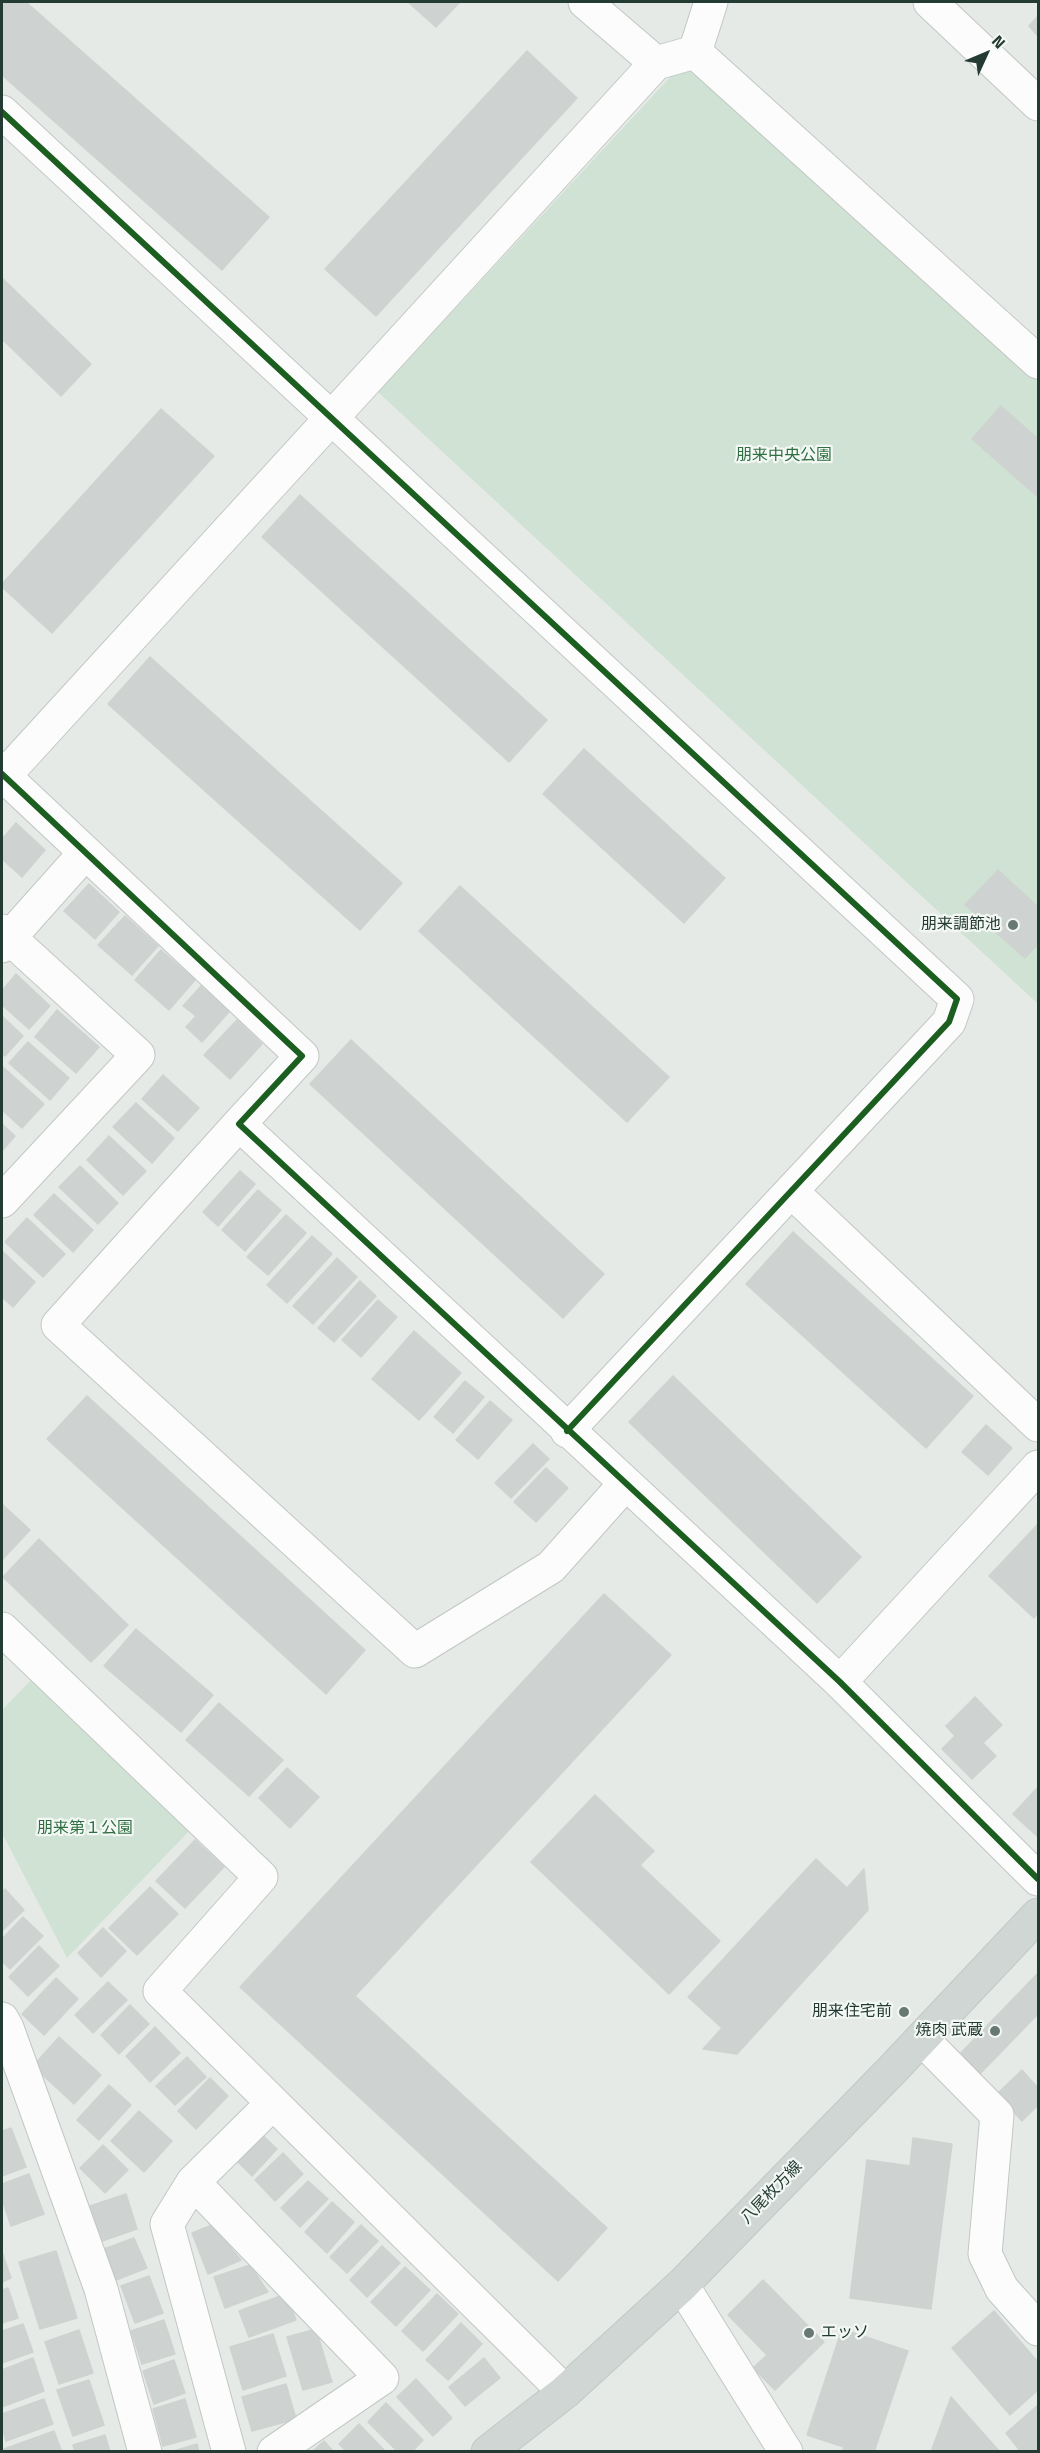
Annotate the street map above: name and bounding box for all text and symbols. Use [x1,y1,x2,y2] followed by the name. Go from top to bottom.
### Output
[956,24,1016,84] north arrow
[986,29,1011,54] text: N
[736,446,832,466] park label: 朋来中央公園
[921,915,1001,935] place label: 朋来調節池
[1006,918,1020,932] marker: 朋来調節池
[37,1819,133,1839] park label: 朋来第１公園
[812,2002,892,2022] place label: 朋来住宅前
[897,2005,911,2019] marker: 朋来住宅前
[915,2021,983,2041] place label: 焼肉 武蔵
[988,2024,1002,2038] marker: 焼肉 武蔵
[737,2158,807,2228] street label: 八尾枚方線
[821,2323,869,2343] place label: エッソ
[802,2326,816,2340] marker: エッソ

